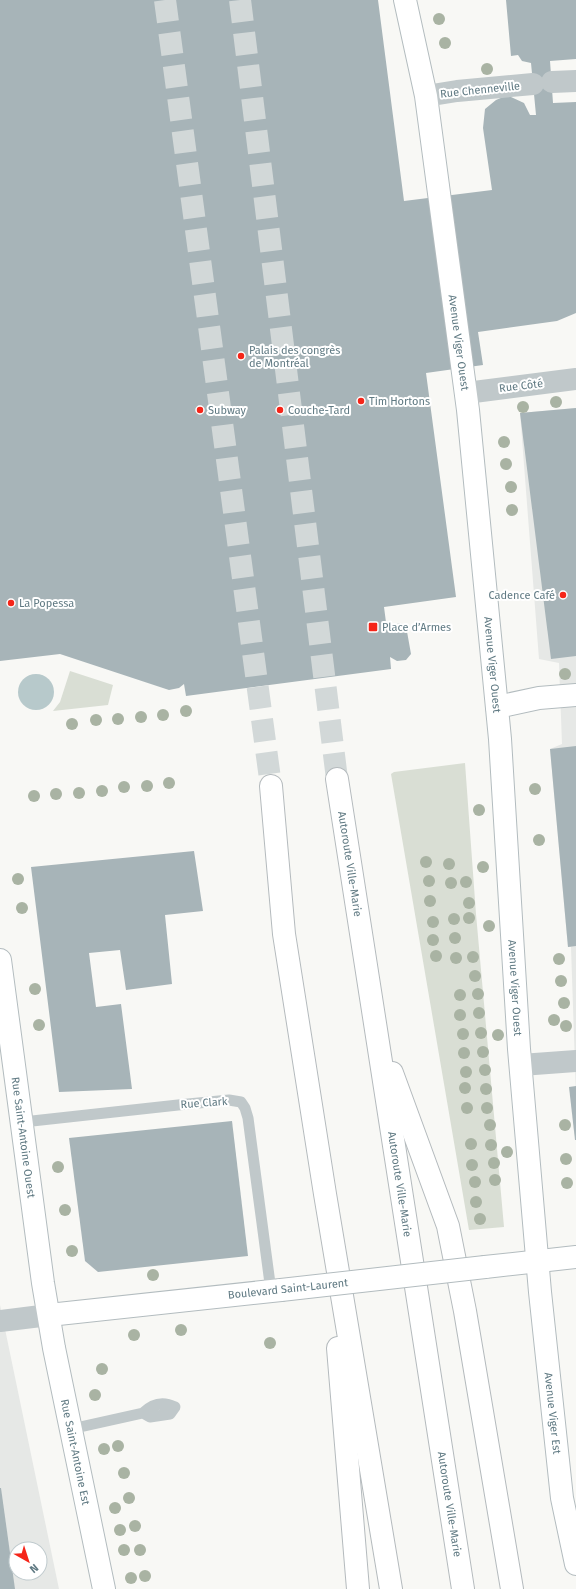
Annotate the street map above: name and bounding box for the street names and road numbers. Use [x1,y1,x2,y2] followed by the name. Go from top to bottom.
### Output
[439,79,521,101] street label: Rue Chenneville
[446,294,472,391] street label: Avenue Viger Ouest
[498,377,544,395] street label: Rue Côté
[482,616,504,713] street label: Avenue Viger Ouest
[336,810,365,918] street label: Autoroute Ville-Marie
[506,939,525,1037] street label: Avenue Viger Ouest
[9,1076,38,1199] street label: Rue Saint-Antoine Ouest
[180,1095,228,1111] street label: Rue Clark
[385,1131,415,1238] street label: Autoroute Ville-Marie
[227,1276,349,1302] street label: Boulevard Saint-Laurent
[542,1372,564,1455] street label: Avenue Viger Est
[58,1398,93,1506] street label: Rue Saint-Antoine Est
[435,1451,464,1558] street label: Autoroute Ville-Marie

